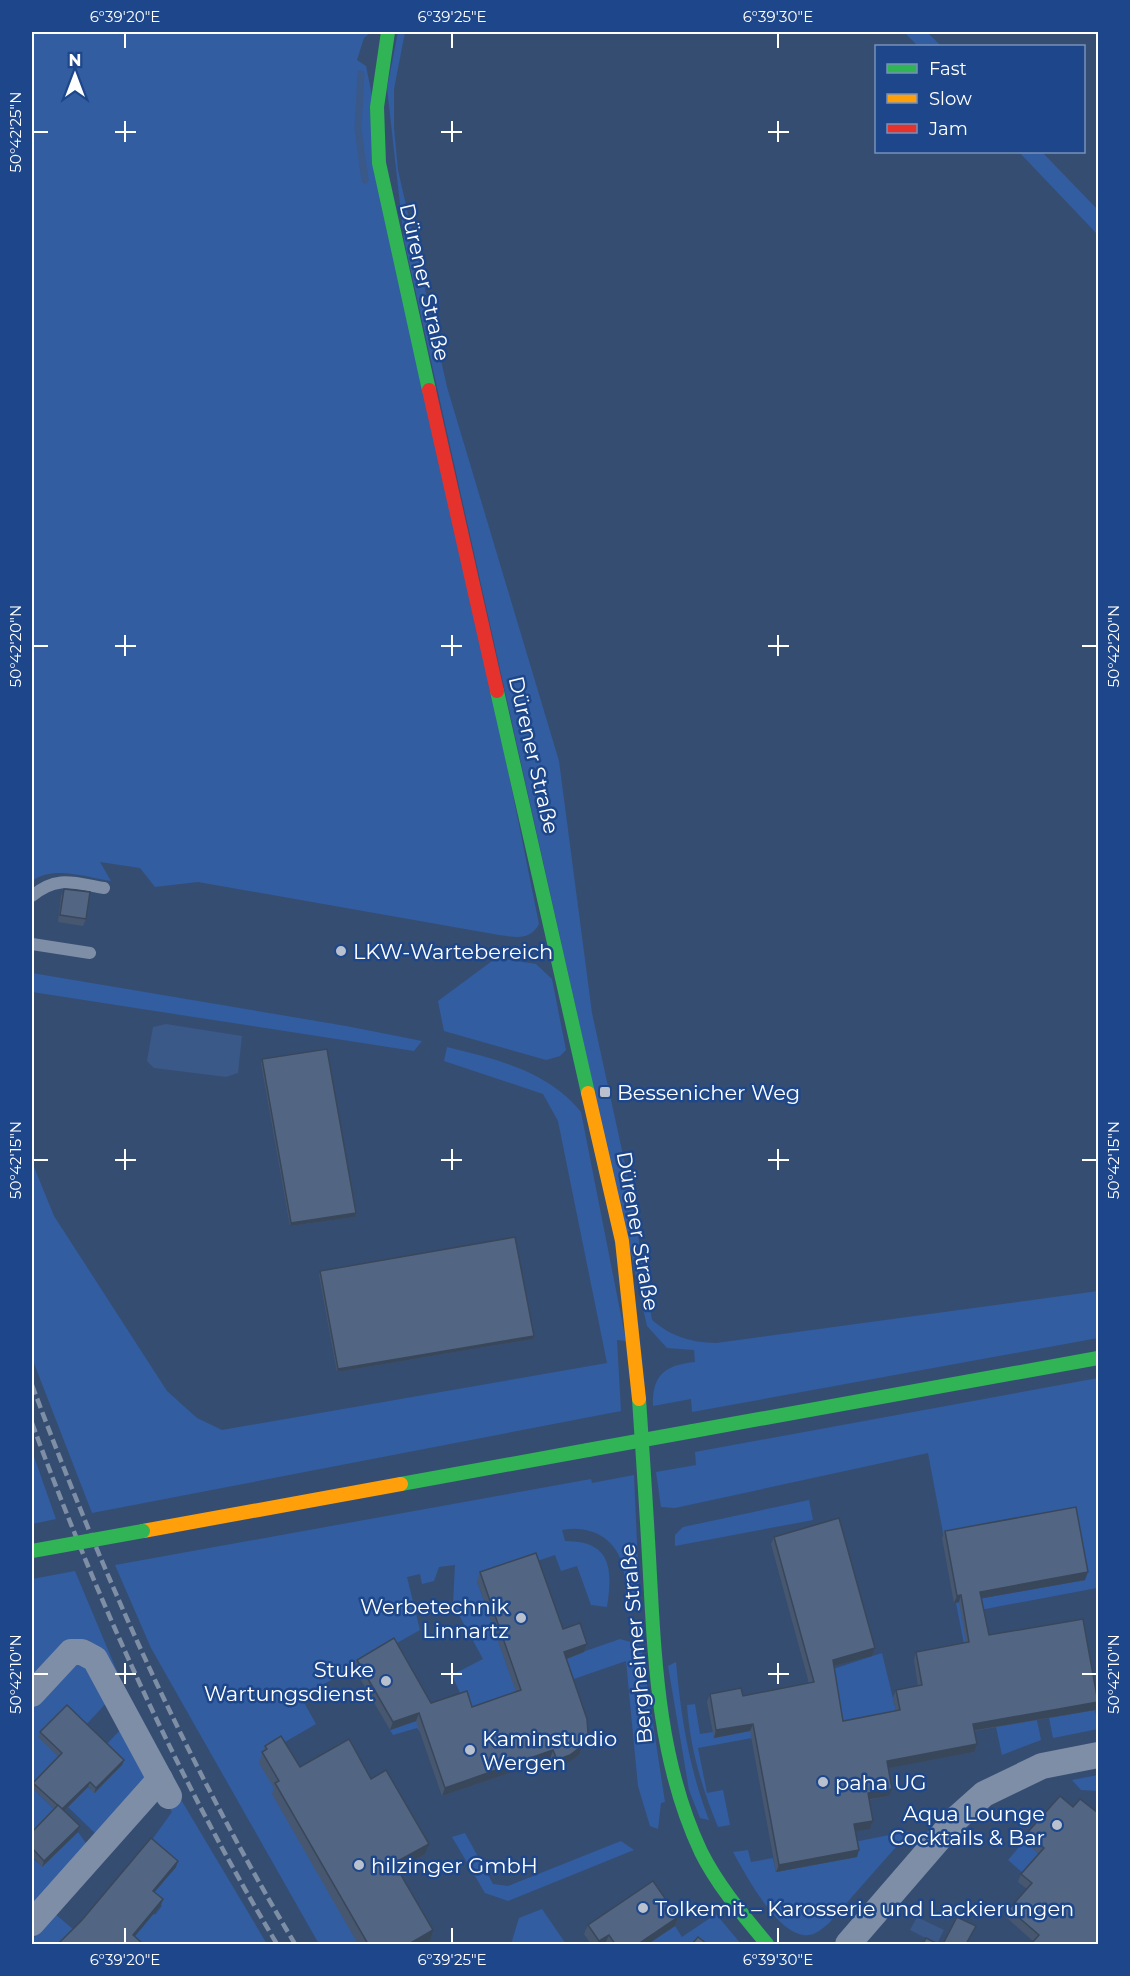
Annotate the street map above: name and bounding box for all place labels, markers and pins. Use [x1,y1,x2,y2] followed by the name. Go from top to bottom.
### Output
[353,939,553,964] place label: LKW-Wartebereich
[334,944,348,958] marker: LKW-Wartebereich
[617,1080,800,1105] place label: Bessenicher Weg
[598,1085,612,1099] marker: Bessenicher Weg
[360,1594,509,1643] place label: Werbetechnik Linnartz
[514,1611,528,1625] marker: Werbetechnik Linnartz
[204,1657,374,1706] place label: Stuke Wartungsdienst
[379,1674,393,1688] marker: Stuke Wartungsdienst
[482,1726,617,1775] place label: Kaminstudio Wergen
[463,1743,477,1757] marker: Kaminstudio Wergen
[835,1770,927,1795] place label: paha UG
[816,1775,830,1789] marker: paha UG
[889,1801,1045,1850] place label: Aqua Lounge Cocktails & Bar
[1050,1818,1064,1832] marker: Aqua Lounge Cocktails & Bar
[371,1853,538,1878] place label: hilzinger GmbH
[352,1858,366,1872] marker: hilzinger GmbH
[655,1896,1074,1921] place label: Tolkemit – Karosserie und Lackierungen
[636,1901,650,1915] marker: Tolkemit – Karosserie und Lackierungen

